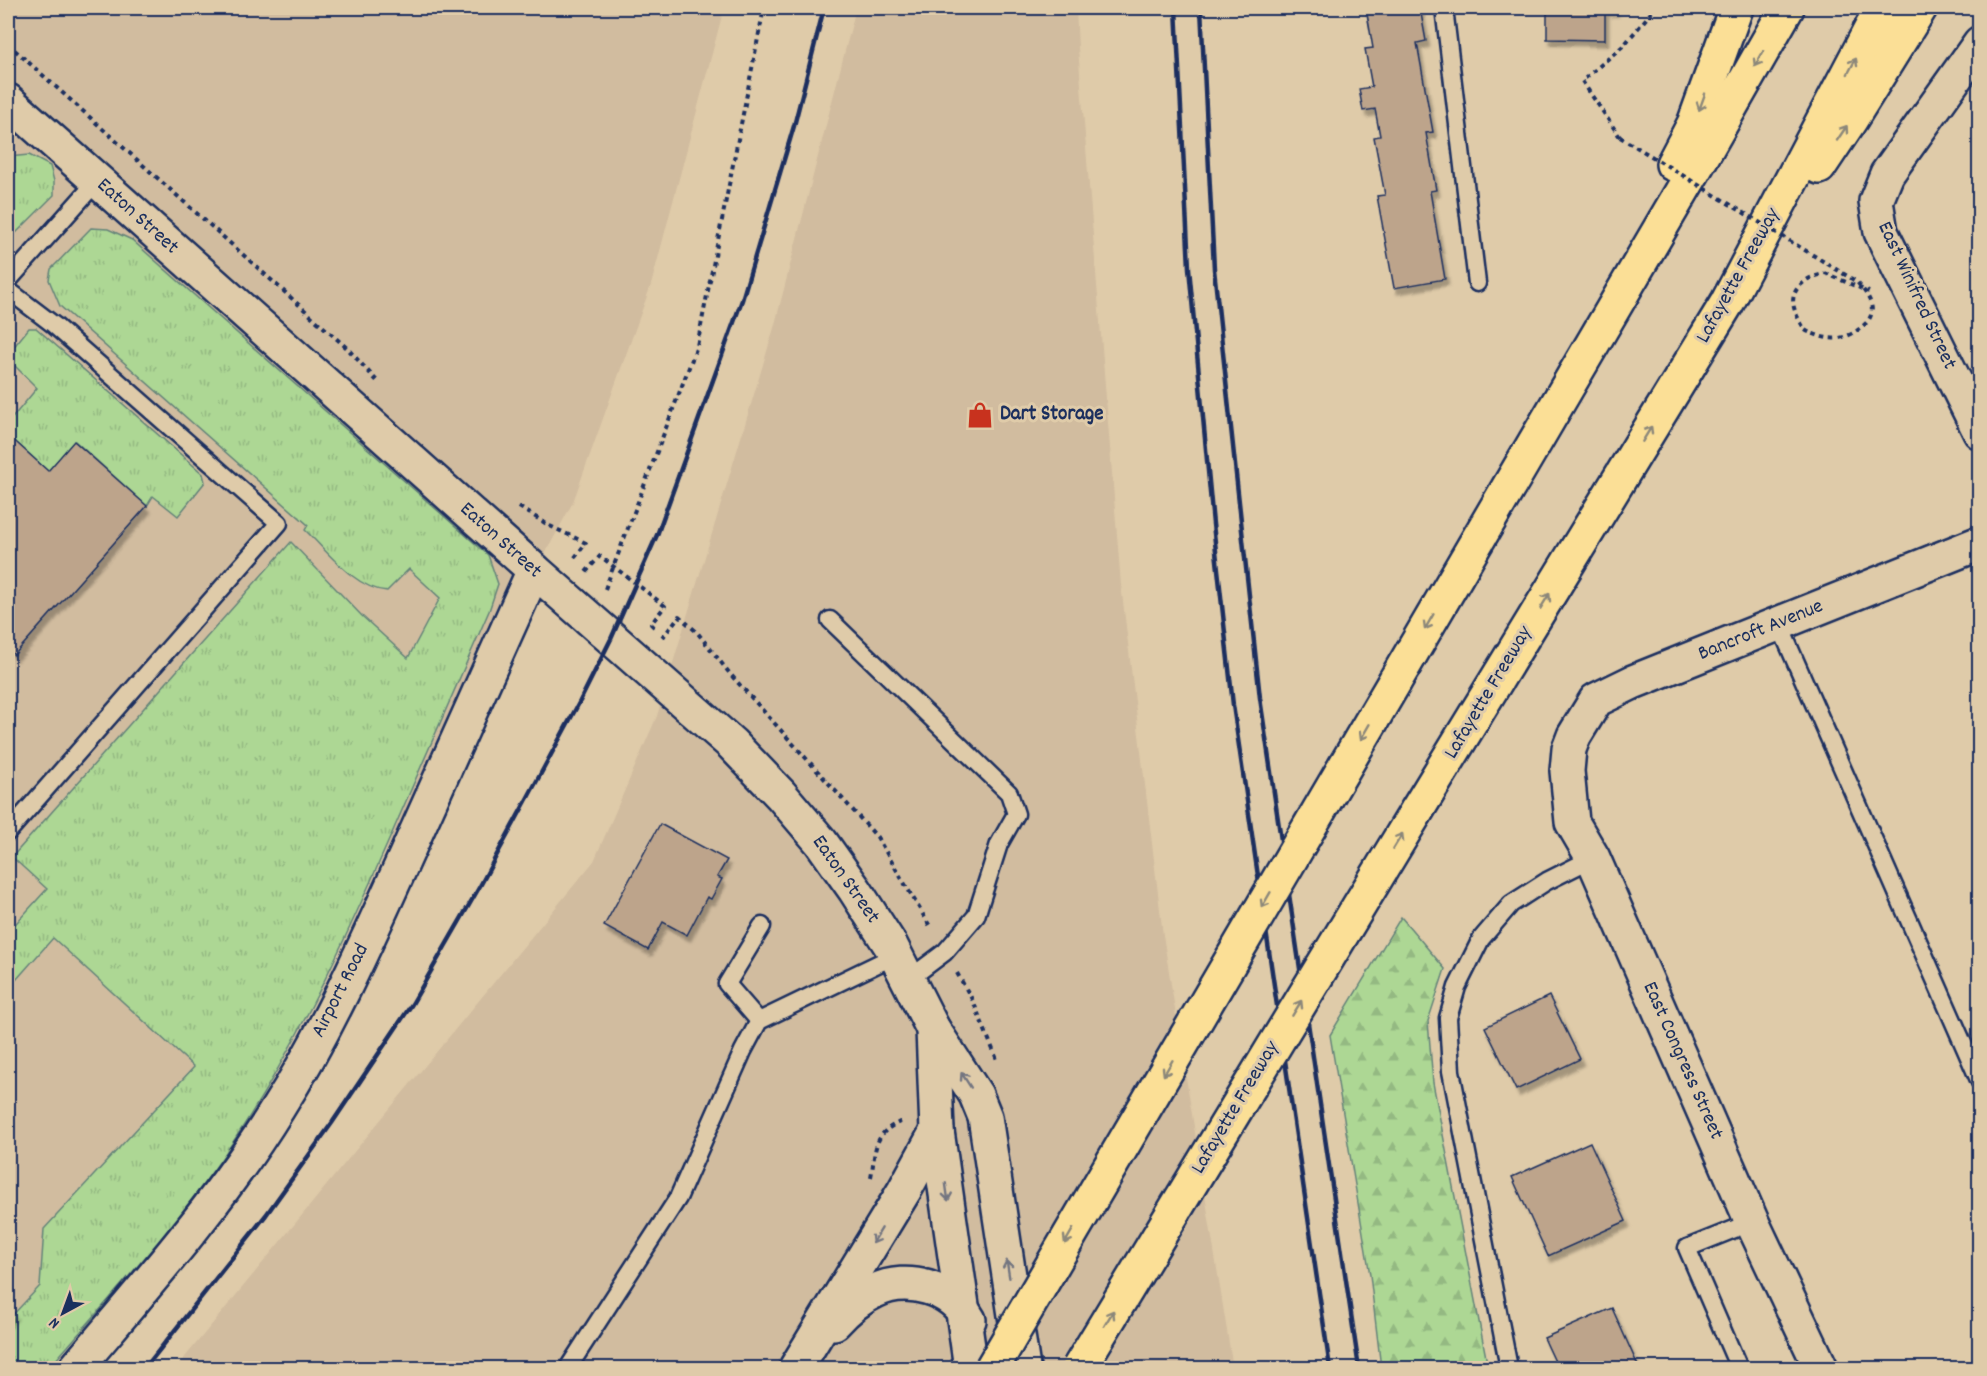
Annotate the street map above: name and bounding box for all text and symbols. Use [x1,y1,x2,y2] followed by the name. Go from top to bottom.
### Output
[1753,50,1765,67] one-way arrow
[1847,57,1858,75] one-way arrow
[1696,92,1707,111] one-way arrow
[1836,125,1848,142] one-way arrow
[89,172,185,262] street label: Eaton Street
[1689,202,1789,349] street label: Lafayette Freeway
[1869,217,1964,375] street label: East Winifred Street
[965,400,995,430] shop icon: Dart Storage
[1000,400,1103,430] place label: Dart Storage
[1641,426,1653,443] one-way arrow
[452,496,548,586] street label: Eaton Street
[1694,592,1828,670] street label: Bancroft Avenue
[1539,593,1551,610] one-way arrow
[1423,613,1435,630] one-way arrow
[1437,620,1541,765] street label: Lafayette Freeway
[1359,723,1371,740] one-way arrow
[803,830,887,931] street label: Eaton Street
[1392,833,1404,850] one-way arrow
[1260,891,1272,908] one-way arrow
[305,939,377,1043] street label: Airport Road
[1634,977,1730,1145] street label: East Congress Street
[1291,1000,1303,1017] one-way arrow
[1184,1035,1288,1180] street label: Lafayette Freeway
[1161,1059,1173,1076] one-way arrow
[960,1072,973,1089] one-way arrow
[941,1182,952,1202] one-way arrow
[870,1227,882,1244] one-way arrow
[1063,1227,1075,1244] one-way arrow
[1002,1260,1013,1280] one-way arrow
[33,1283,93,1343] north arrow
[1104,1310,1116,1327] one-way arrow
[44,1311,65,1334] text: N

